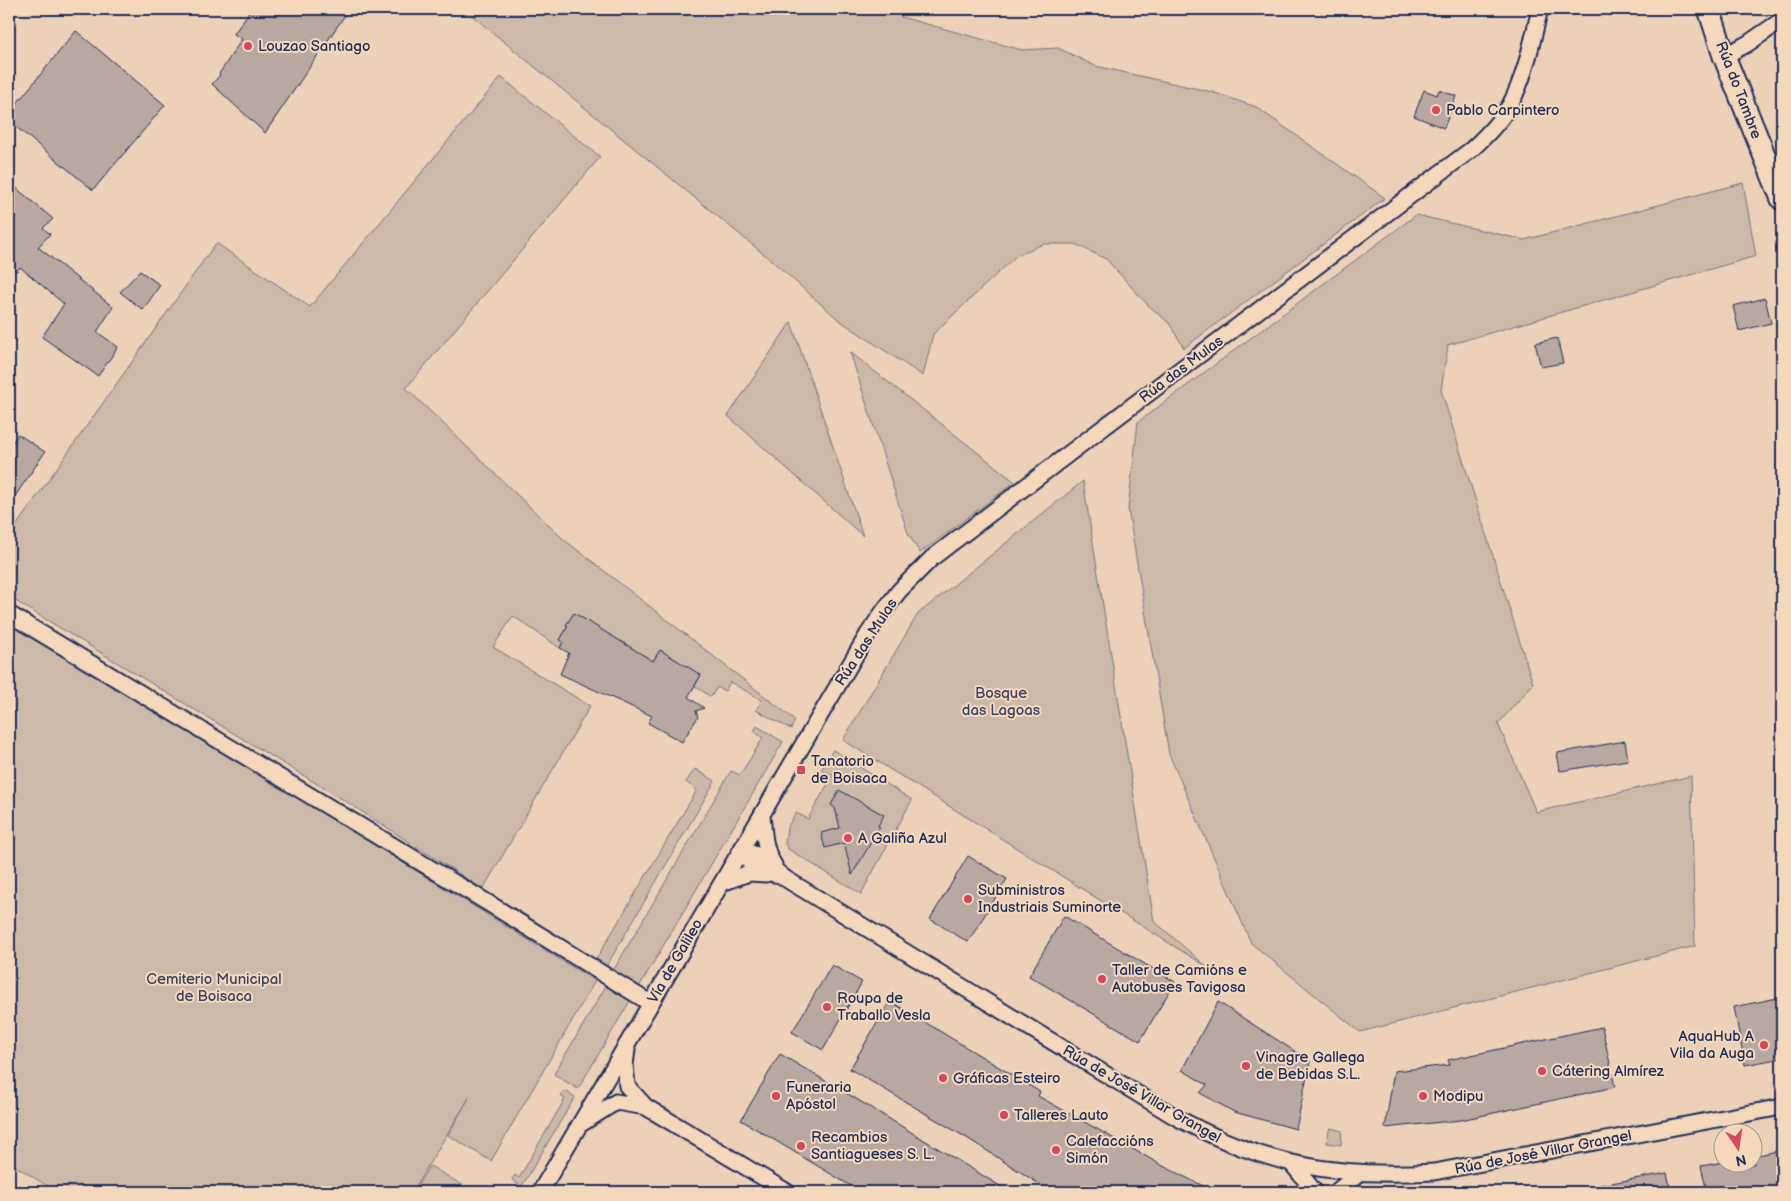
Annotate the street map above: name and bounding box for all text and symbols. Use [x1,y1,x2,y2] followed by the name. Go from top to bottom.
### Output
[258,37,371,56] place label: Louzao Santiago
[1711,39,1766,142] street label: Rúa do Tambre
[242,40,254,52] marker: Louzao Santiago
[1446,101,1560,120] place label: Pablo Carpintero
[1430,104,1442,116] marker: Pablo Carpintero
[1135,331,1228,407] street label: Rúa das Mulas
[831,594,902,690] street label: Rúa das Mulas
[962,684,1041,720] park label: Bosque das Lagoas
[811,752,887,788] place label: Tanatorio de Boisaca
[795,764,807,776] marker: Tanatorio de Boisaca
[858,829,947,848] place label: A Galiña Azul
[842,832,854,844] marker: A Galiña Azul
[978,881,1121,917] place label: Subministros Industriais Suminorte
[962,893,974,905] marker: Subministros Industriais Suminorte
[644,916,707,1007] street label: Vía de Galileo
[1112,961,1247,997] place label: Taller de Camións e Autobuses Tavigosa
[146,970,282,1006] park label: Cemiterio Municipal de Boisaca
[1096,973,1108,985] marker: Taller de Camións e Autobuses Tavigosa
[837,989,931,1025] place label: Roupa de Traballo Vesla
[821,1001,833,1013] marker: Roupa de Traballo Vesla
[1670,1027,1755,1063] place label: AquaHub A Vila da Auga
[1758,1039,1770,1051] marker: AquaHub A Vila da Auga
[1059,1041,1224,1148] street label: Rúa de José Villar Grangel
[1256,1048,1365,1084] place label: Vinagre Gallega de Bebidas S.L.
[1240,1060,1252,1072] marker: Vinagre Gallega de Bebidas S.L.
[1552,1062,1665,1081] place label: Cátering Almírez
[1536,1065,1548,1077] marker: Cátering Almírez
[953,1069,1061,1088] place label: Gráficas Esteiro
[937,1072,949,1084] marker: Gráficas Esteiro
[786,1078,852,1114] place label: Funeraria Apóstol
[1433,1087,1483,1106] place label: Modipu
[770,1090,782,1102] marker: Funeraria Apóstol
[1417,1090,1429,1102] marker: Modipu
[1014,1106,1109,1125] place label: Talleres Lauto
[998,1109,1010,1121] marker: Talleres Lauto
[1714,1124,1764,1174] north arrow
[1453,1126,1633,1179] street label: Rúa de José Villar Grangel
[811,1128,934,1164] place label: Recambios Santiagueses S. L.
[1066,1132,1154,1168] place label: Calefaccións Simón
[795,1140,807,1152] marker: Recambios Santiagueses S. L.
[1050,1144,1062,1156] marker: Calefaccións Simón
[1734,1151,1748,1170] text: N

